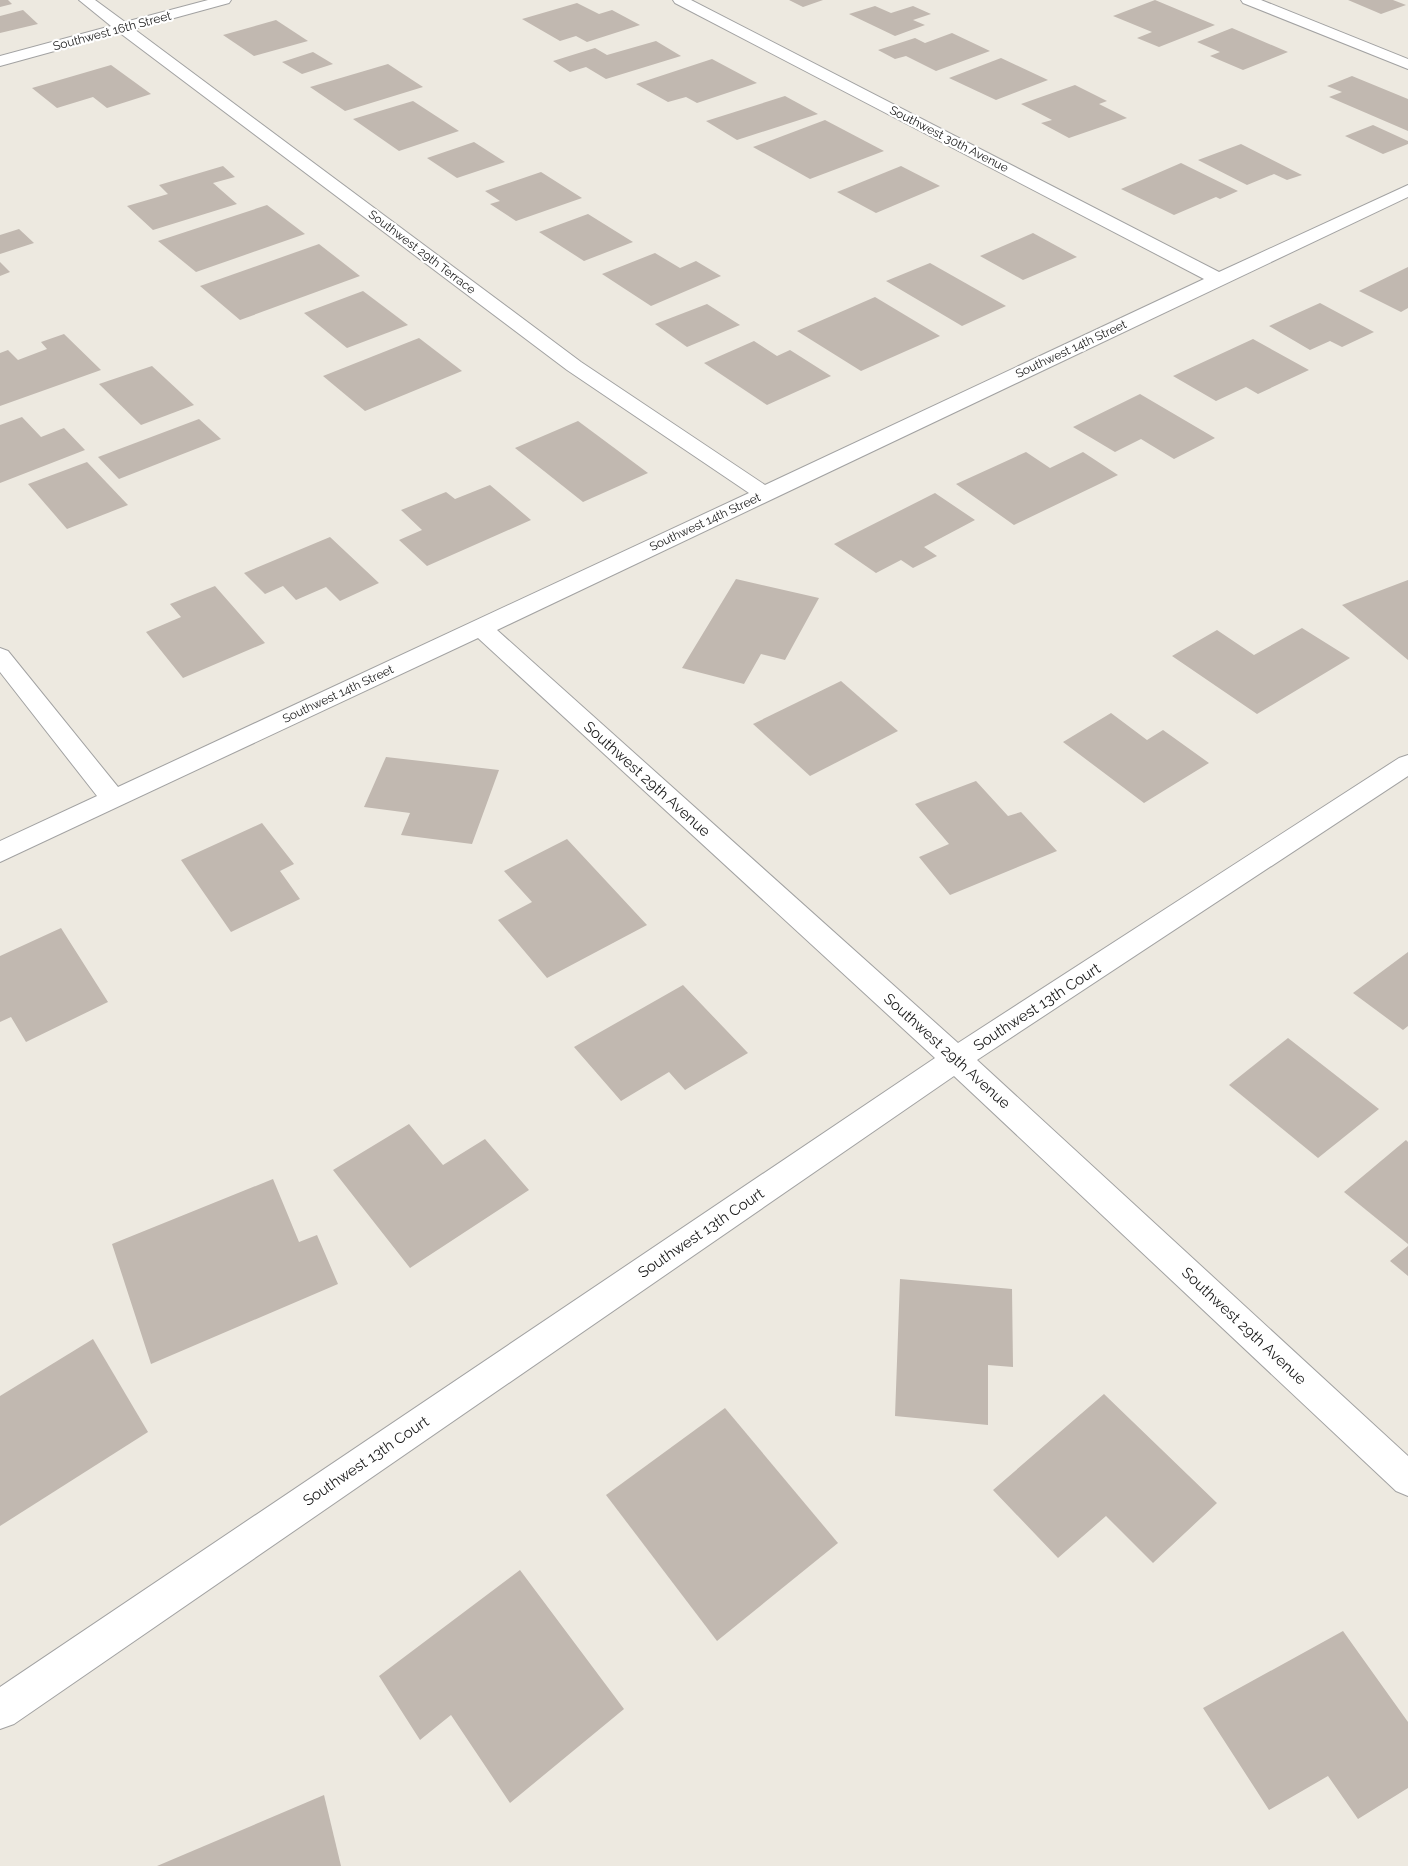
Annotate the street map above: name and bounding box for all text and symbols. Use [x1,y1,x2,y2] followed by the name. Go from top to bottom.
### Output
[51,9,173,53] street label: Southwest 16th Street
[887,103,1011,175] street label: Southwest 30th Avenue
[366,207,478,297] street label: Southwest 29th Terrace
[1013,317,1129,381] street label: Southwest 14th Street
[647,490,763,554] street label: Southwest 14th Street
[280,662,396,726] street label: Southwest 14th Street
[580,718,714,841] street label: Southwest 29th Avenue
[970,959,1104,1055] street label: Southwest 13th Court
[880,990,1014,1113] street label: Southwest 29th Avenue
[635,1184,767,1282] street label: Southwest 13th Court
[1178,1264,1310,1389] street label: Southwest 29th Avenue
[300,1412,432,1510] street label: Southwest 13th Court

